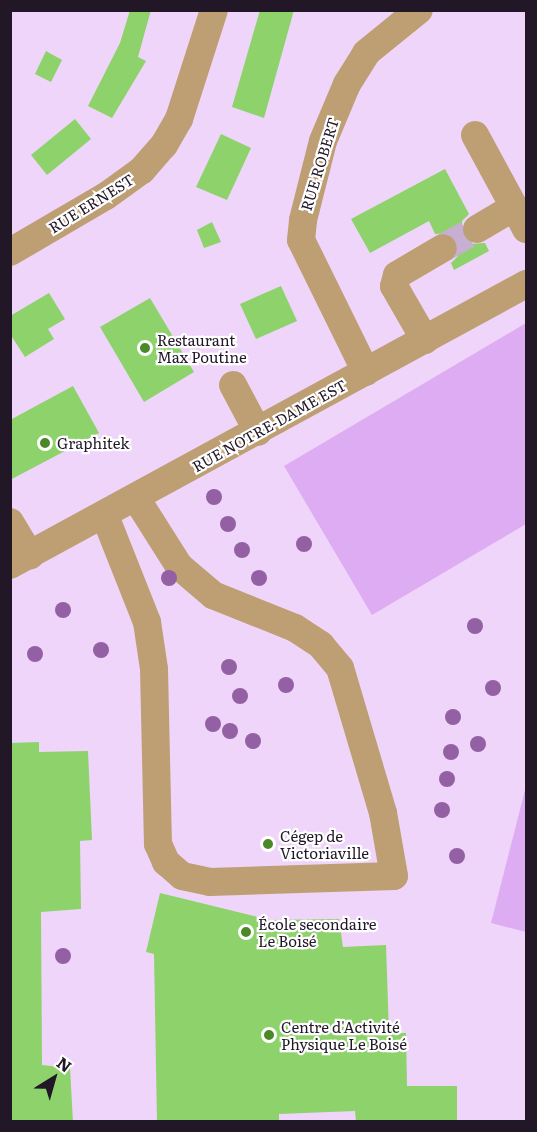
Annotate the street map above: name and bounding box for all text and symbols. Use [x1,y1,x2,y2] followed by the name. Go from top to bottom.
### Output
[296,115,342,213] street label: RUE ROBERT
[45,170,137,236] street label: RUE ERNEST
[157,330,247,365] place label: Restaurant Max Poutine
[138,341,152,355] marker: Restaurant Max Poutine
[189,375,349,475] street label: RUE NOTRE-DAME EST
[57,434,129,452] place label: Graphitek
[38,436,52,450] marker: Graphitek
[280,826,369,861] place label: Cégep de Victoriaville
[261,837,275,851] marker: Cégep de Victoriaville
[258,914,377,949] place label: École secondaire Le Boisé
[239,925,253,939] marker: École secondaire Le Boisé
[281,1017,407,1052] place label: Centre d'Activité Physique Le Boisé
[262,1028,276,1042] marker: Centre d'Activité Physique Le Boisé
[24,1048,84,1108] north arrow
[52,1050,77,1077] text: N

